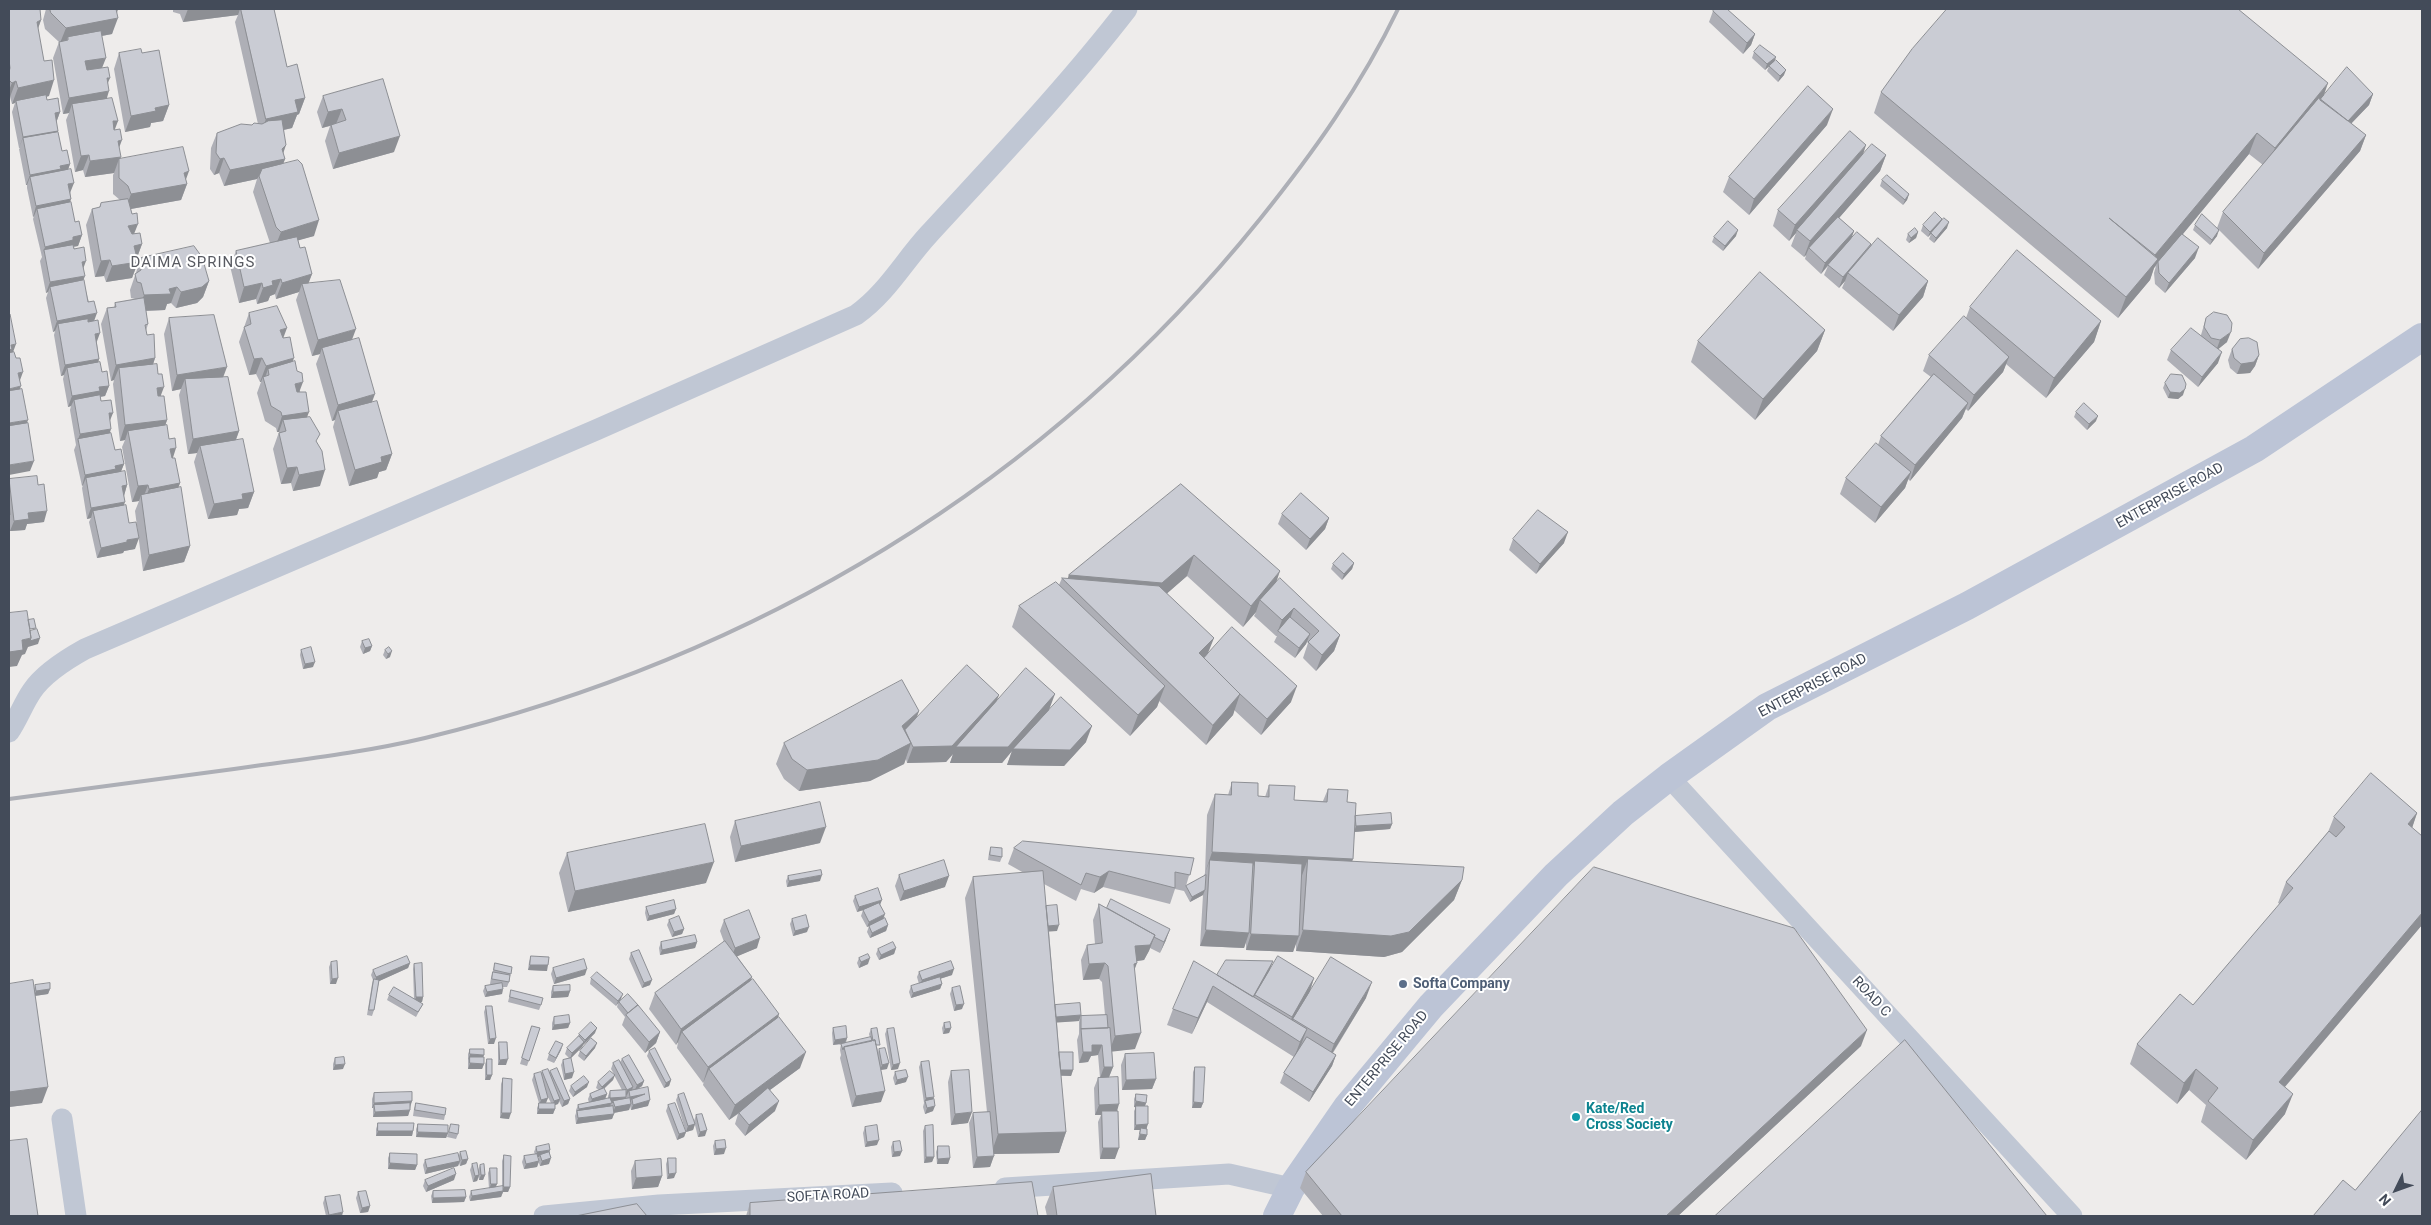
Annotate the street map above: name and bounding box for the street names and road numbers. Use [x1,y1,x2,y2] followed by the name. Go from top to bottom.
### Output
[2113,460,2227,532] street label: ENTERPRISE ROAD
[1756,650,1870,722] street label: ENTERPRISE ROAD
[1848,973,1894,1021] street label: ROAD C
[1342,1008,1432,1110] street label: ENTERPRISE ROAD
[786,1185,870,1207] street label: SOFTA ROAD

